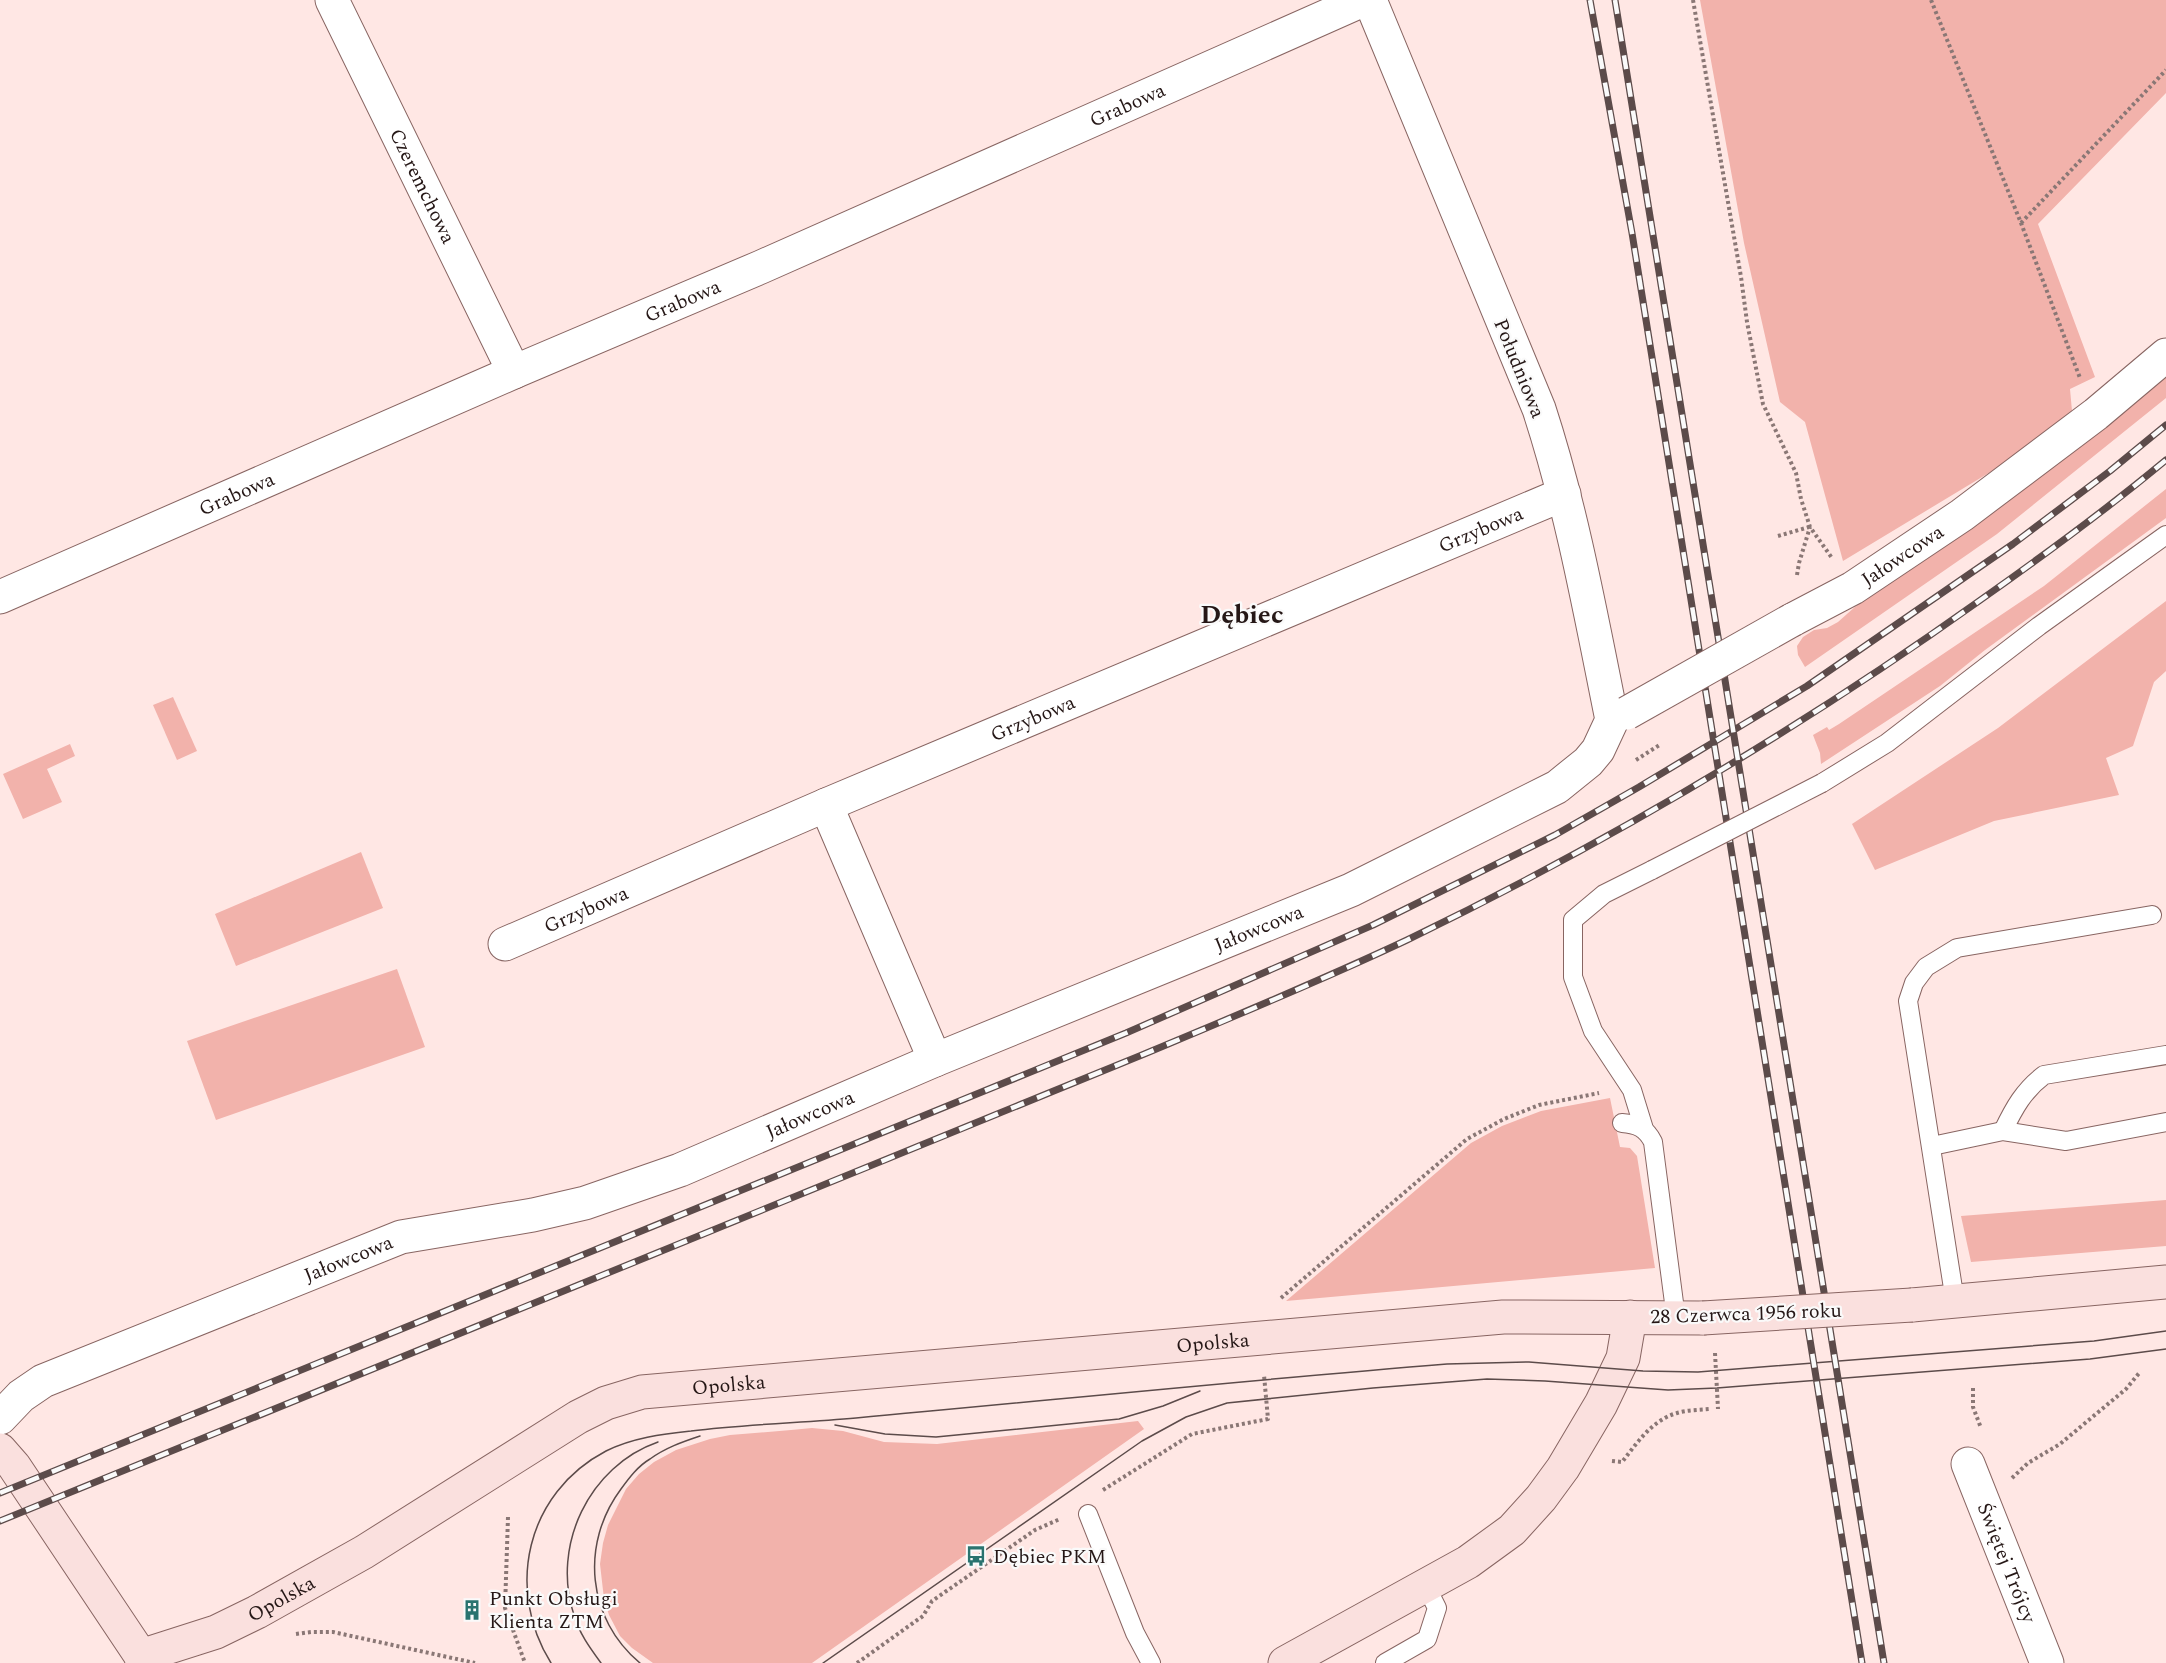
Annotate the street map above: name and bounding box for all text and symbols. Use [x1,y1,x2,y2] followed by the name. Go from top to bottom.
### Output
[1085,75,1170,135] street label: Grabowa
[381,124,463,249] street label: Czeremchowa
[640,272,726,331] street label: Grabowa
[1486,314,1553,423] street label: Południowa
[194,465,280,524] street label: Grabowa
[1434,499,1528,561] street label: Grzybowa
[1855,517,1950,595] street label: Jałowcowa
[1200,595,1284,635] district label: Dębiec
[986,688,1080,750] street label: Grzybowa
[539,878,633,942] street label: Grzybowa
[1210,897,1308,960] street label: Jałowcowa
[761,1082,859,1147] street label: Jałowcowa
[299,1228,398,1291] street label: Jałowcowa
[1650,1296,1842,1332] street label: 28 Czerwca 1956 roku
[1175,1325,1251,1361] street label: Opolska
[691,1367,767,1404] street label: Opolska
[1969,1498,2044,1629] street label: Świętej Trójcy
[993,1542,1106,1572] place label: Dębiec PKM
[964,1544,988,1568] bus stop icon: Dębiec PKM
[243,1568,321,1630] street label: Opolska
[489,1584,618,1637] place label: Punkt Obsługi Klienta ZTM
[460,1598,484,1622] building icon: Punkt Obsługi Klienta ZTM

